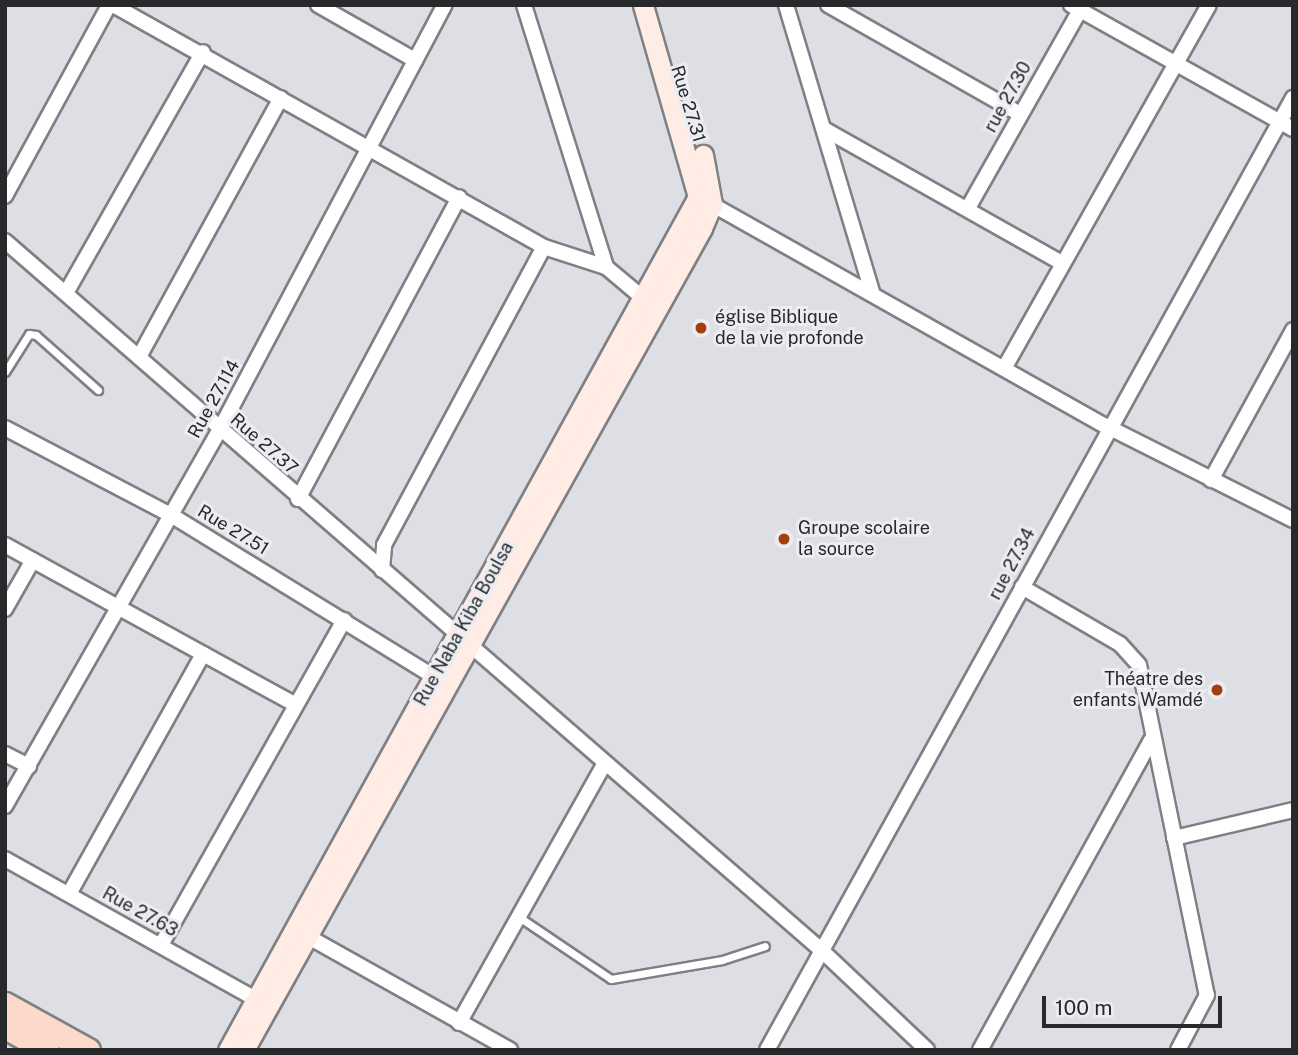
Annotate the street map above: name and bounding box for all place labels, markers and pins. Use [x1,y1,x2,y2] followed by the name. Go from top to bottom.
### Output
[715,307,864,350] place label: église Biblique de la vie profonde
[693,320,709,336] marker: église Biblique de la vie profonde
[798,518,930,560] place label: Groupe scolaire la source
[776,531,792,547] marker: Groupe scolaire la source
[1072,669,1203,712] place label: Théatre des enfants Wamdé
[1209,682,1225,698] marker: Théatre des enfants Wamdé

